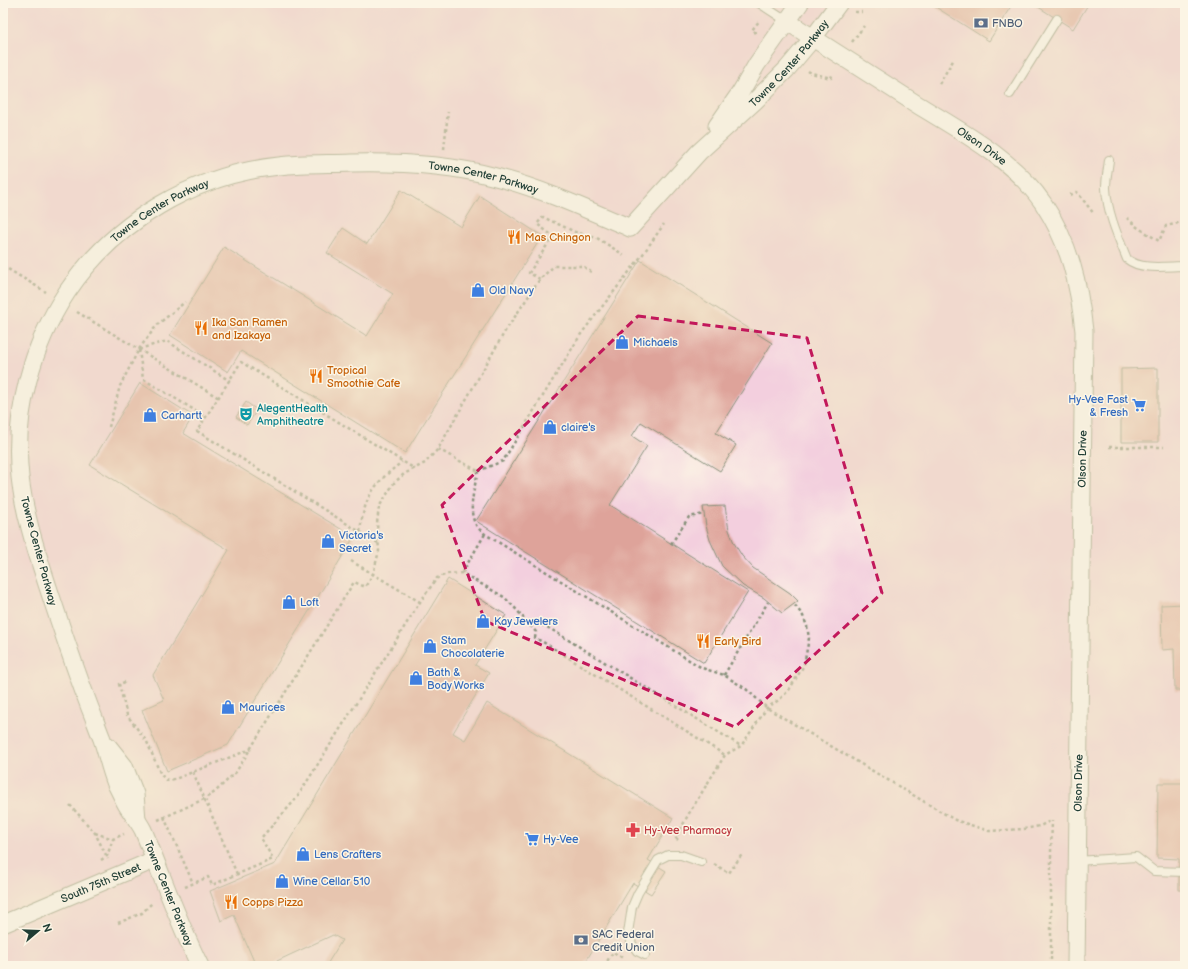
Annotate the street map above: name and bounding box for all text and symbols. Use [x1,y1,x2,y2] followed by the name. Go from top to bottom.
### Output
[973,15,989,31] bank icon: FNBO
[747,17,831,110] street label: Towne Center Parkway
[992,17,1023,30] place label: FNBO
[954,124,1009,168] street label: Olson Drive
[428,159,540,197] street label: Towne Center Parkway
[108,177,211,245] street label: Towne Center Parkway
[506,229,522,245] restaurant icon: Mas Chingon
[525,231,591,244] place label: Mas Chingon
[470,282,486,298] shop icon: Old Navy
[489,284,534,297] place label: Old Navy
[212,316,288,342] place label: Ika San Ramen and Izakaya
[193,320,209,336] restaurant icon: Ika San Ramen and Izakaya
[614,334,630,350] shop icon: Michaels
[633,336,678,349] place label: Michaels
[327,364,401,390] place label: Tropical Smoothie Cafe
[308,368,324,384] restaurant icon: Tropical Smoothie Cafe
[1068,393,1129,419] place label: Hy-Vee Fast & Fresh
[1131,397,1147,413] supermarket icon: Hy-Vee Fast & Fresh
[257,402,328,428] place label: AlegentHealth Amphitheatre
[238,406,254,422] theatre icon: AlegentHealth Amphitheatre
[142,407,158,423] shop icon: Carhartt
[161,409,203,422] place label: Carhartt
[542,419,558,435] shop icon: claire's
[561,421,596,434] place label: claire's
[1075,430,1090,488] street label: Olson Drive
[18,495,59,607] street label: Towne Center Parkway
[339,529,384,555] place label: Victoria's Secret
[320,533,336,549] shop icon: Victoria's Secret
[281,594,297,610] shop icon: Loft
[300,596,320,609] place label: Loft
[475,613,491,629] shop icon: Kay Jewelers
[494,615,559,628] place label: Kay Jewelers
[695,633,711,649] restaurant icon: Early Bird
[441,634,505,660] place label: Stam Chocolaterie
[714,635,761,648] place label: Early Bird
[422,638,438,654] shop icon: Stam Chocolaterie
[427,666,485,692] place label: Bath & Body Works
[408,670,424,686] shop icon: Bath & Body Works
[220,699,236,715] shop icon: Maurices
[239,701,286,714] place label: Maurices
[1071,754,1086,812] street label: Olson Drive
[625,822,641,838] pharmacy icon: Hy-Vee Pharmacy
[644,824,732,837] place label: Hy-Vee Pharmacy
[524,831,540,847] supermarket icon: Hy-Vee
[543,833,579,846] place label: Hy-Vee
[141,839,196,948] street label: Towne Center Parkway
[295,846,311,862] shop icon: Lens Crafters
[314,848,382,861] place label: Lens Crafters
[59,860,143,906] street label: South 75th Street
[274,873,290,889] shop icon: Wine Cellar 510
[293,875,371,888] place label: Wine Cellar 510
[223,894,239,910] restaurant icon: Copps Pizza
[242,896,303,909] place label: Copps Pizza
[18,911,58,951] north arrow
[39,922,54,934] text: N
[592,928,655,954] place label: SAC Federal Credit Union
[573,932,589,948] bank icon: SAC Federal Credit Union

